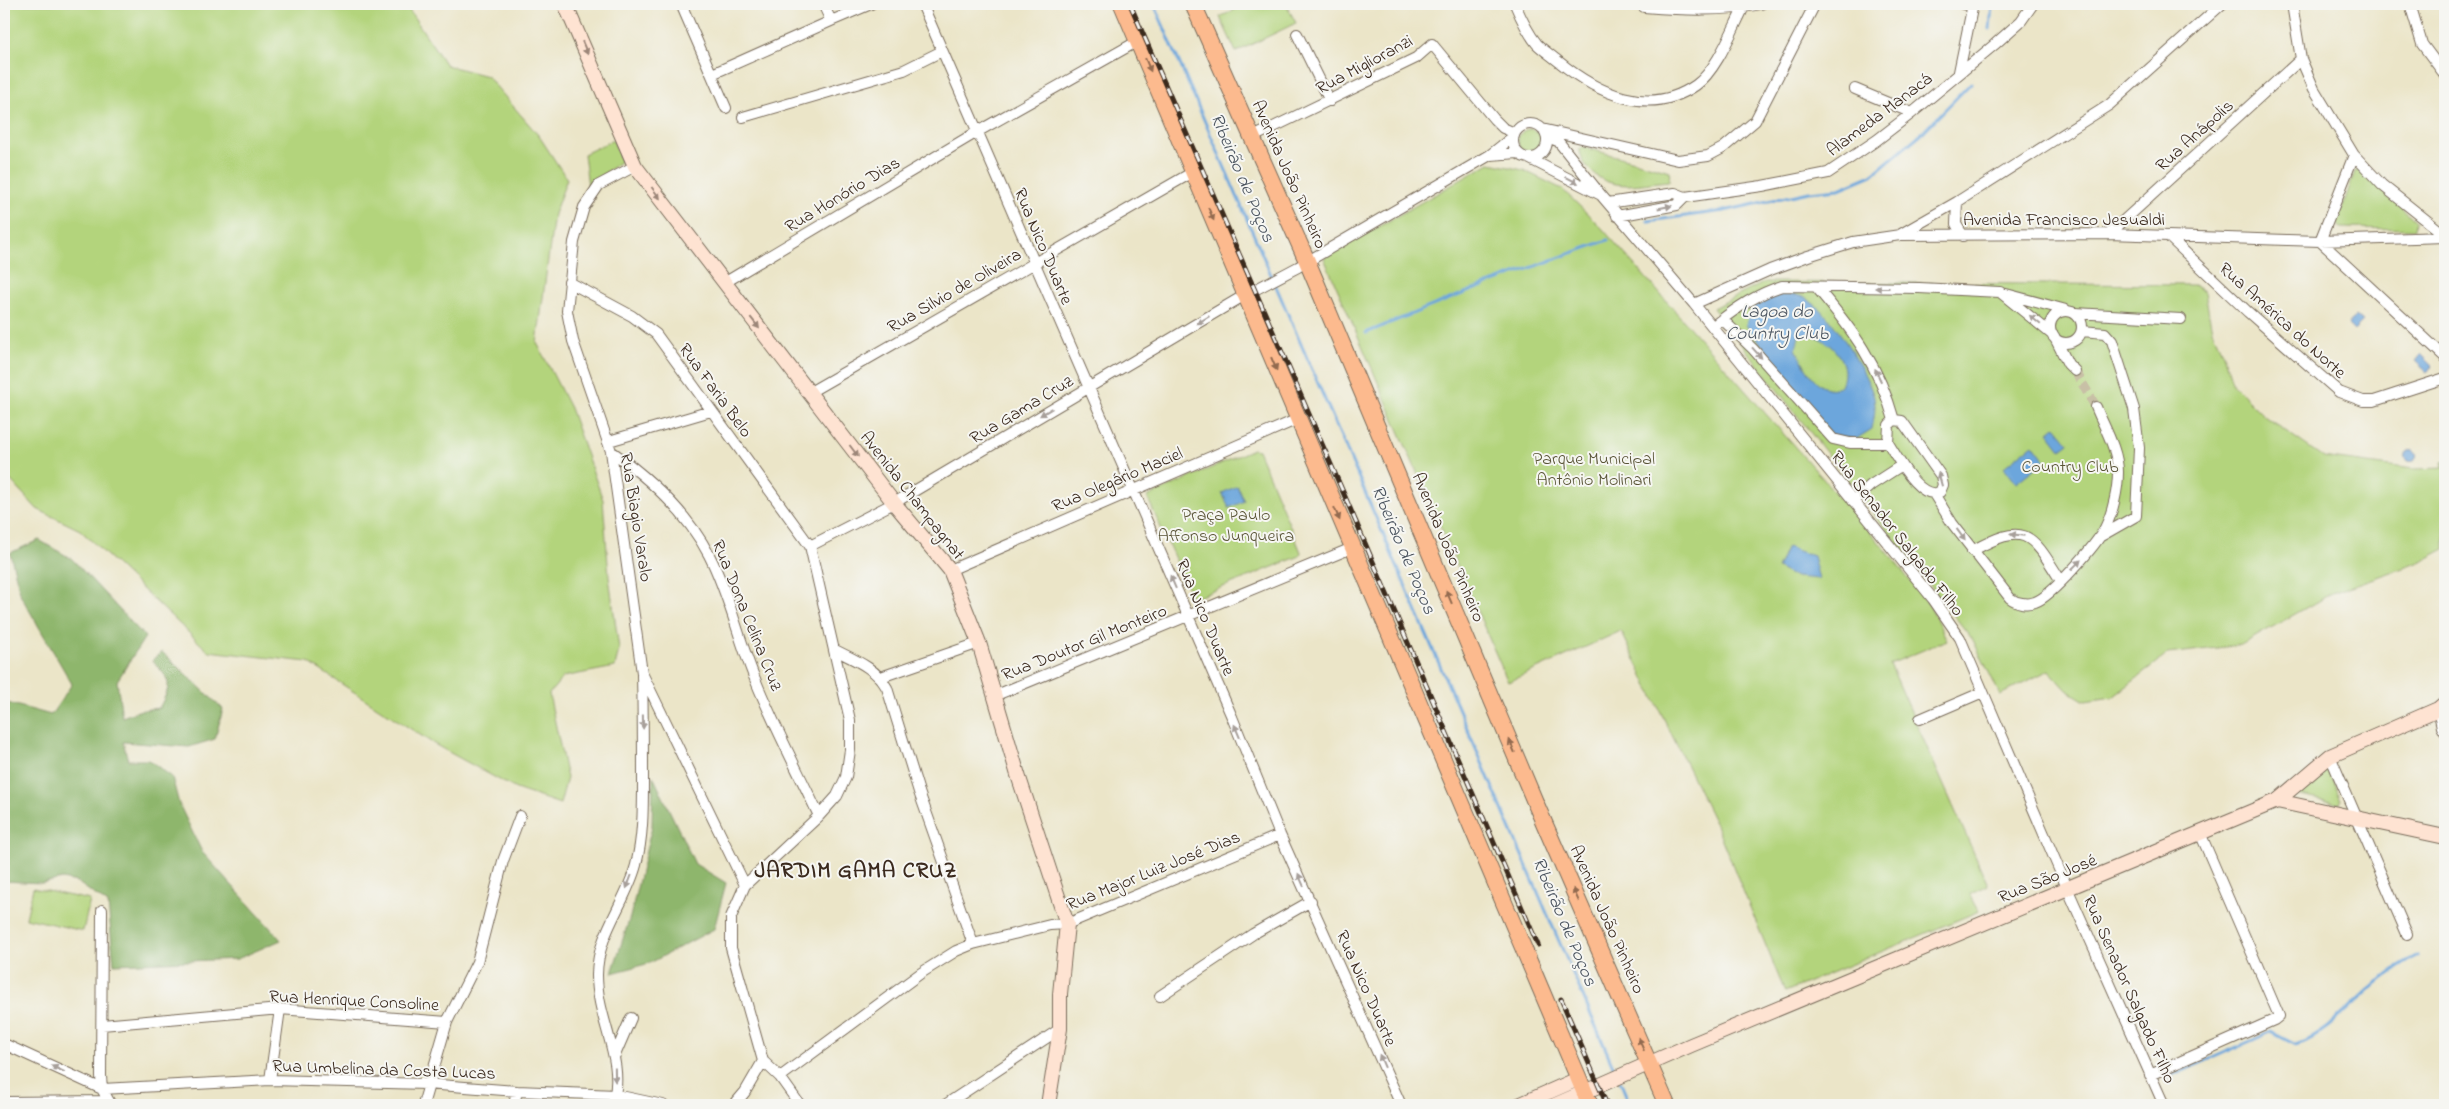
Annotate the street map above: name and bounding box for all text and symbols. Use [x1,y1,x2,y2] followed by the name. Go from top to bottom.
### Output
[1312,29,1419,103] street label: Rua Miglioranzi
[581,41,589,55] one-way arrow
[1144,58,1152,72] one-way arrow
[1822,67,1939,164] street label: Alameda Manacá
[2150,94,2240,179] street label: Rua Anápolis
[1244,96,1333,253] street label: Avenida João Pinheiro
[1202,109,1281,247] water label: Ribeirão de Poços
[780,151,906,240] street label: Rua Honório Dias
[1565,176,1579,184] one-way arrow
[1006,184,1079,310] street label: Rua Nico Duarte
[651,186,662,199] one-way arrow
[1658,203,1674,211] one-way arrow
[1207,207,1215,222] one-way arrow
[1963,208,2165,234] street label: Avenida Francisco Jesualdi
[883,243,1027,341] street label: Rua Silvio de Oliveira
[2212,257,2352,387] street label: Rua América do Norte
[1874,284,1890,292] one-way arrow
[1726,299,1829,348] water label: Lagoa do Country Club
[2028,314,2041,325] one-way arrow
[1196,315,1209,324] one-way arrow
[749,316,760,329] one-way arrow
[671,338,758,444] street label: Rua Faria Belo
[1751,347,1762,360] one-way arrow
[1271,357,1279,371] one-way arrow
[1873,368,1881,382] one-way arrow
[965,369,1079,452] street label: Rua Gama Cruz
[1040,408,1053,417] one-way arrow
[852,426,970,567] street label: Avenida Champagnat
[1048,441,1188,521] street label: Rua Olegário Maciel
[849,444,860,457] one-way arrow
[1823,446,1970,623] street label: Rua Senador Salgado Filho
[1533,447,1655,494] park label: Parque Municipal Antônio Molinari
[611,451,658,584] street label: Rua Biagio Varalo
[2021,455,2119,481] park label: Country Club
[1404,469,1490,627] street label: Avenida João Pinheiro
[1936,472,1944,487] one-way arrow
[1363,481,1442,619] water label: Ribeirão de Poços
[1158,503,1294,550] park label: Praça Paulo Affonso Junqueira
[1334,507,1342,521] one-way arrow
[1956,528,1966,542] one-way arrow
[2009,531,2025,539] one-way arrow
[704,536,788,696] street label: Rua Dona Celina Cruz
[1168,555,1241,681] street label: Rua Nico Duarte
[2070,559,2082,571] one-way arrow
[1168,575,1176,589] one-way arrow
[1444,589,1452,604] one-way arrow
[998,599,1171,689] street label: Rua Doutor Gil Monteiro
[639,714,647,730] one-way arrow
[1233,724,1241,738] one-way arrow
[1507,739,1515,753] one-way arrow
[1063,825,1245,919] street label: Rua Major Luiz José Dias
[1562,841,1651,998] street label: Avenida João Pinheiro
[1995,848,2102,911] street label: Rua São José
[1524,853,1603,991] water label: Ribeirão de Poços
[754,856,958,888] district label: JARDIM GAMA CRUZ
[1297,873,1305,887] one-way arrow
[625,875,633,889] one-way arrow
[1572,888,1580,902] one-way arrow
[2074,891,2182,1089] street label: Rua Senador Salgado Filho
[1328,927,1403,1052] street label: Rua Nico Duarte
[268,985,441,1019] street label: Rua Henrique Consoline
[1636,1037,1644,1051] one-way arrow
[1377,1053,1385,1068] one-way arrow
[272,1054,496,1088] street label: Rua Umbelina da Costa Lucas
[51,1065,65,1073] one-way arrow
[612,1067,620,1083] one-way arrow

